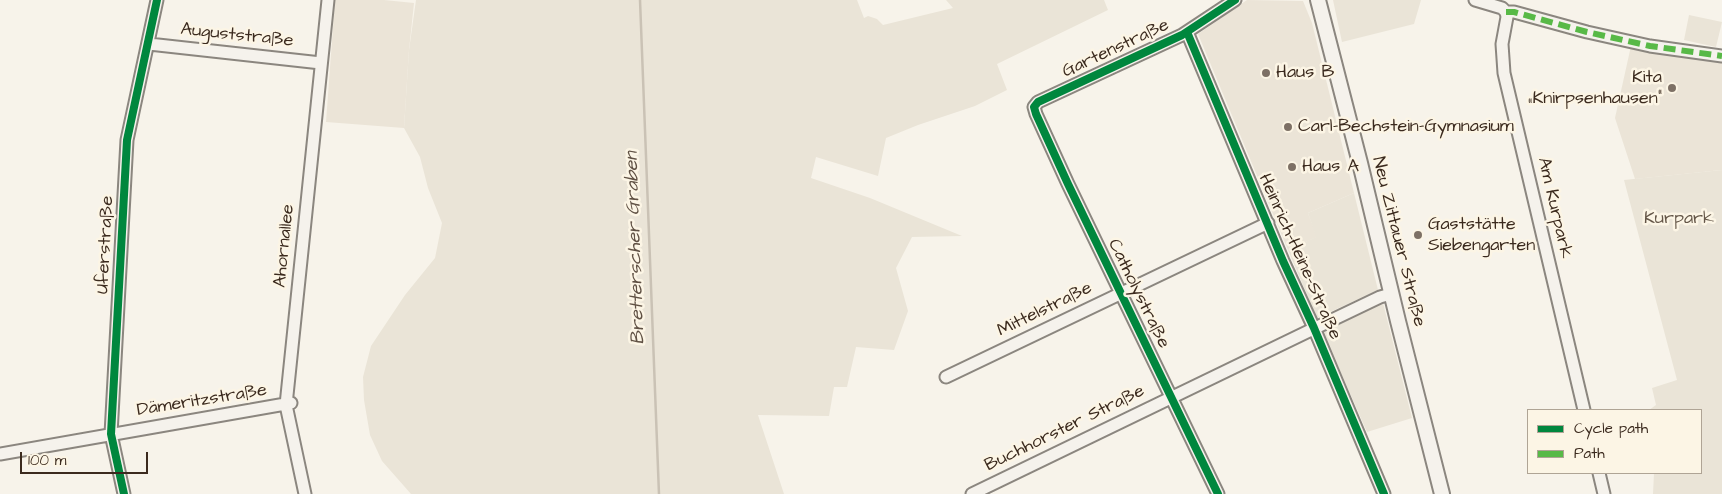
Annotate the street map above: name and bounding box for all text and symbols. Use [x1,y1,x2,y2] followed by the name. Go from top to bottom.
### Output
[1059,15,1173,83] street label: Gartenstraße
[180,19,294,53] street label: Auguststraße
[1276,62,1334,84] place label: Haus B
[1260,67,1272,79] marker: Haus B
[1527,67,1662,110] place label: Kita „Knirpsenhausen“
[1666,82,1678,94] marker: Kita „Knirpsenhausen“
[1298,116,1514,138] place label: Carl-Bechstein-Gymnasium
[1282,121,1294,133] marker: Carl-Bechstein-Gymnasium
[621,151,651,345] water label: Bretterscher Graben
[1366,155,1430,329] street label: Neu Zittauer Straße
[1532,155,1576,261] street label: Am Kurpark
[1302,156,1359,178] place label: Haus A
[1286,161,1298,173] marker: Haus A
[1253,171,1345,343] street label: Heinrich-Heine-Straße
[93,195,119,295] street label: Uferstraße
[270,203,300,289] street label: Ahornallee
[1644,208,1714,230] park label: Kurpark
[1428,214,1535,256] place label: Gaststätte Siebengarten
[1412,229,1424,241] marker: Gaststätte Siebengarten
[1102,236,1174,352] street label: Catholystraße
[994,278,1096,342] street label: Mittelstraße
[135,380,269,422] street label: Dämeritzstraße
[982,381,1148,477] street label: Buchhorster Straße
[1527,409,1702,474] legend
[1574,418,1648,439] text: Cycle path
[22,442,150,474] scale bar
[1574,443,1605,464] text: Path
[28,450,67,471] text: 100 m

